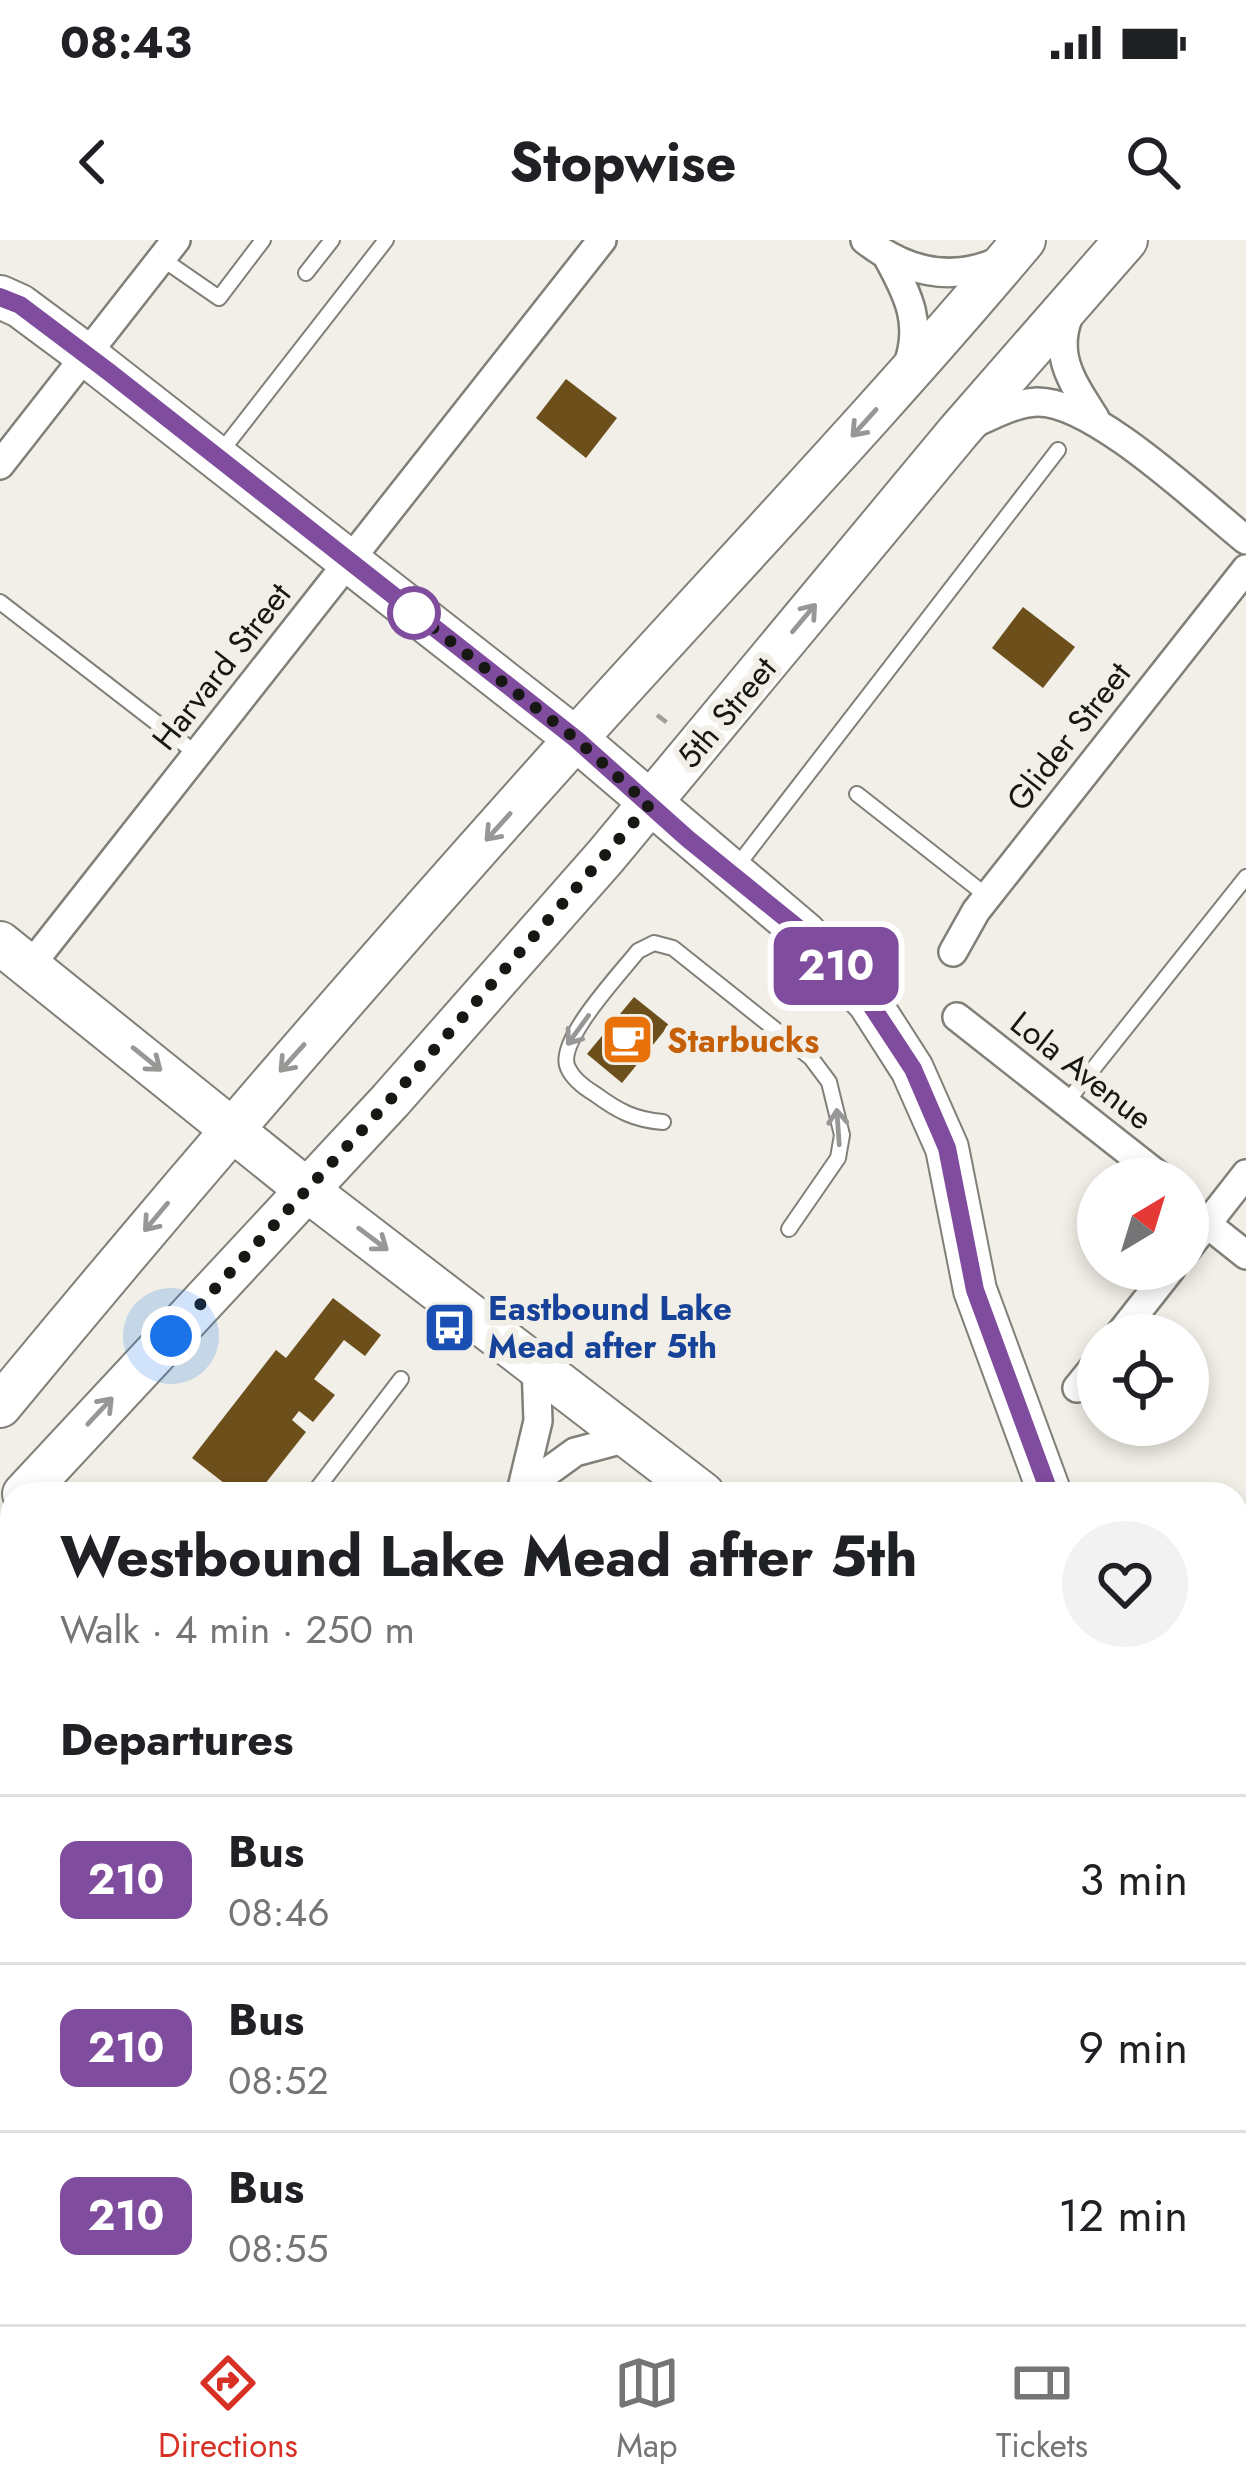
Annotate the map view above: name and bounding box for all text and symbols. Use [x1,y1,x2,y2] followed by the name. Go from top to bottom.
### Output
[60,10,192,75] text: 08:43
[510,123,736,201] text: Stopwise
[60,129,126,195] icon: back
[1120,129,1186,195] icon: search
[850,407,878,437] one-way arrow
[141,573,302,760] street label: Harvard Street
[389,588,439,638] unlabelled marker
[790,603,818,634] one-way arrow
[666,646,787,778] street label: 5th Street
[995,652,1142,821] street label: Glider Street
[485,811,512,841] one-way arrow
[767,927,905,1005] line badge: 210
[798,935,874,996] text: 210
[1001,1000,1163,1141] street label: Lola Avenue
[600,1012,656,1068] cafe icon: Starbucks
[566,1013,591,1046] one-way arrow
[667,1017,819,1064] place label: Starbucks
[279,1042,306,1073] one-way arrow
[130,1046,162,1072] one-way arrow
[826,1109,849,1148] one-way arrow
[1077,1158,1209,1290] north arrow
[1077,1158,1209,1446] map controls
[143,1201,171,1232] one-way arrow
[356,1226,389,1252] one-way arrow
[488,1285,732,1370] place label: Eastbound Lake Mead after 5th
[421,1299,477,1355] bus stop icon: Eastbound Lake Mead after 5th
[141,1306,201,1366] your location
[1077,1314,1209,1446] button: locate
[86,1397,114,1427] one-way arrow
[60,1515,918,1597] text: Westbound Lake Mead after 5th
[1062,1521,1188,1647] button: heart
[60,1601,415,1658] text: Walk · 4 min · 250 m
[60,1707,294,1772] text: Departures
[228,1819,304,1884] text: Bus
[1080,1847,1188,1912] text: 3 min
[88,1849,164,1910] text: 210
[228,1884,330,1941] text: 08:46
[228,1987,304,2052] text: Bus
[1078,2015,1188,2080] text: 9 min
[88,2017,164,2078] text: 210
[228,2052,329,2109] text: 08:52
[228,2155,304,2220] text: Bus
[1058,2183,1188,2248] text: 12 min
[88,2185,164,2246] text: 210
[228,2220,328,2277] text: 08:55
[158,2350,298,2469] tab: Directions
[614,2350,680,2469] tab: Map
[996,2350,1088,2469] tab: Tickets

